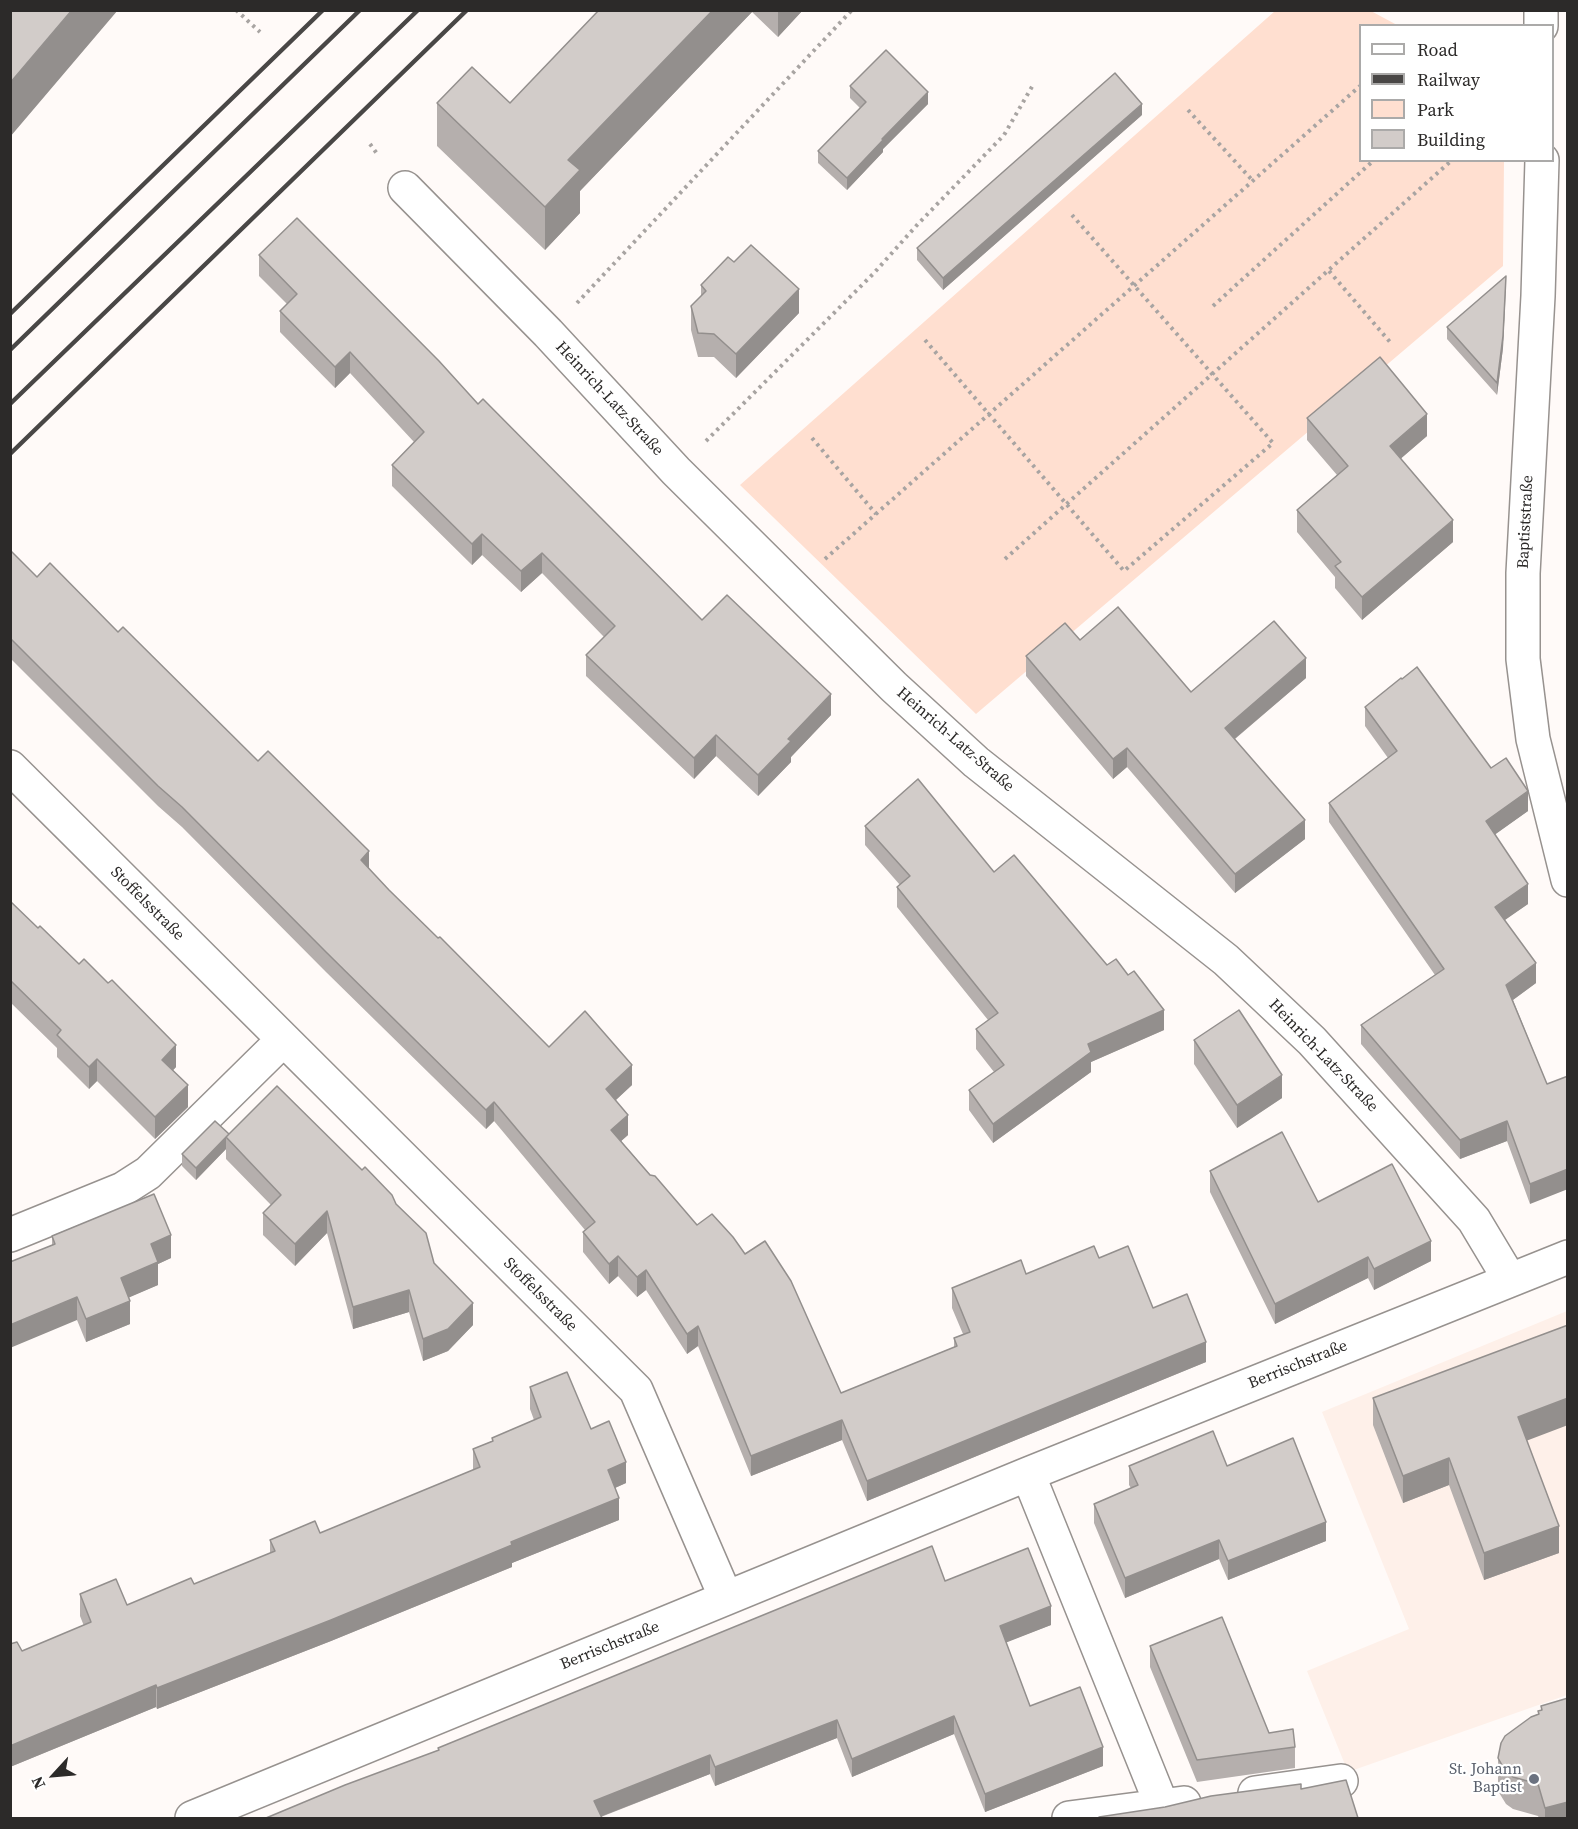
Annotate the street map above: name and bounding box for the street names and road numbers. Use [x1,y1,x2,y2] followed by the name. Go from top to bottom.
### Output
[551,338,667,460] street label: Heinrich-Latz-Straße
[1514,475,1538,569] street label: Baptiststraße
[892,684,1018,796] street label: Heinrich-Latz-Straße
[106,863,188,945] street label: Stoffelsstraße
[1264,996,1382,1116] street label: Heinrich-Latz-Straße
[499,1254,581,1336] street label: Stoffelsstraße
[1246,1336,1350,1394] street label: Berrischstraße
[558,1617,662,1675] street label: Berrischstraße

